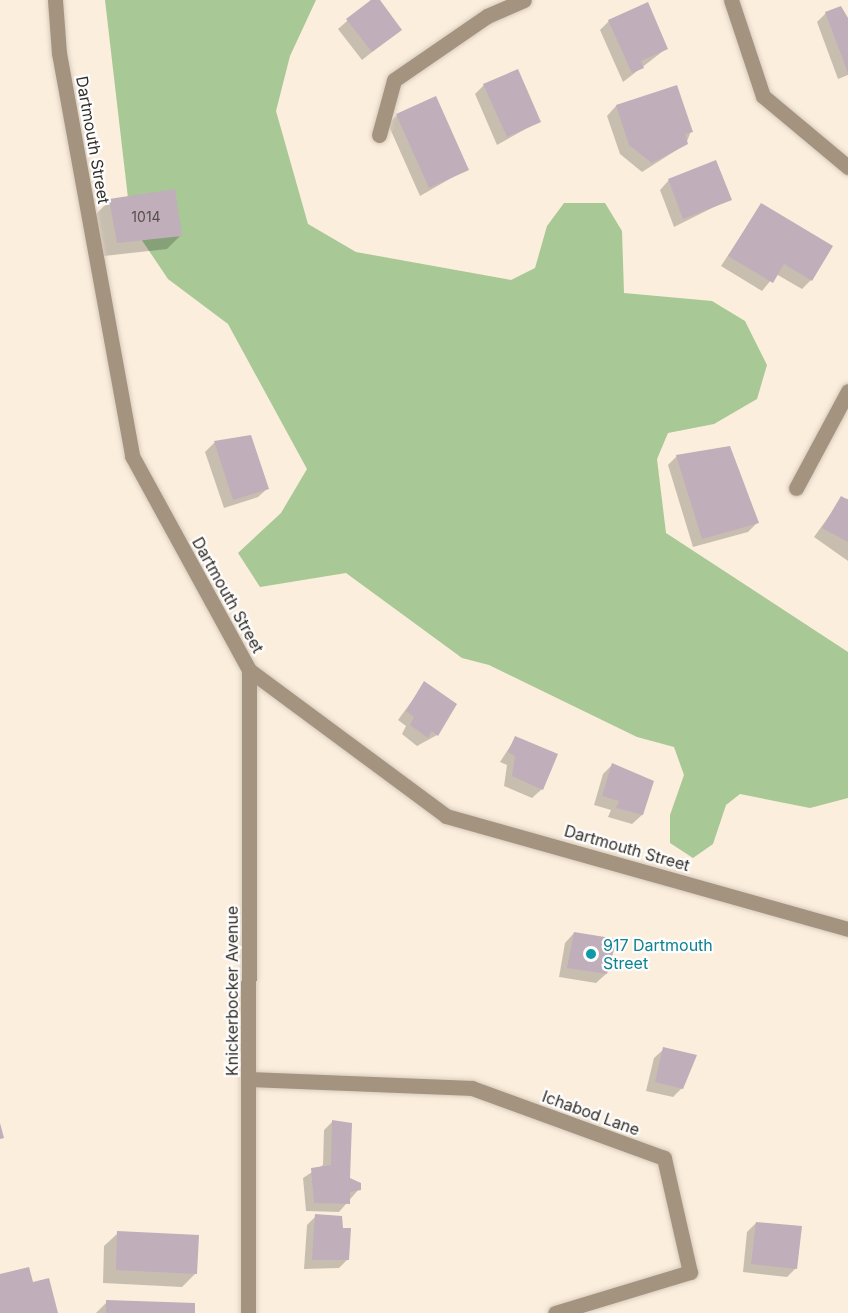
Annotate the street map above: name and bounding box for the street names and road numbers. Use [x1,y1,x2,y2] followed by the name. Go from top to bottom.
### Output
[72,75,114,205] street label: Dartmouth Street
[188,534,268,656] street label: Dartmouth Street
[562,821,692,875] street label: Dartmouth Street
[222,906,242,1076] street label: Knickerbocker Avenue
[540,1086,642,1140] street label: Ichabod Lane

